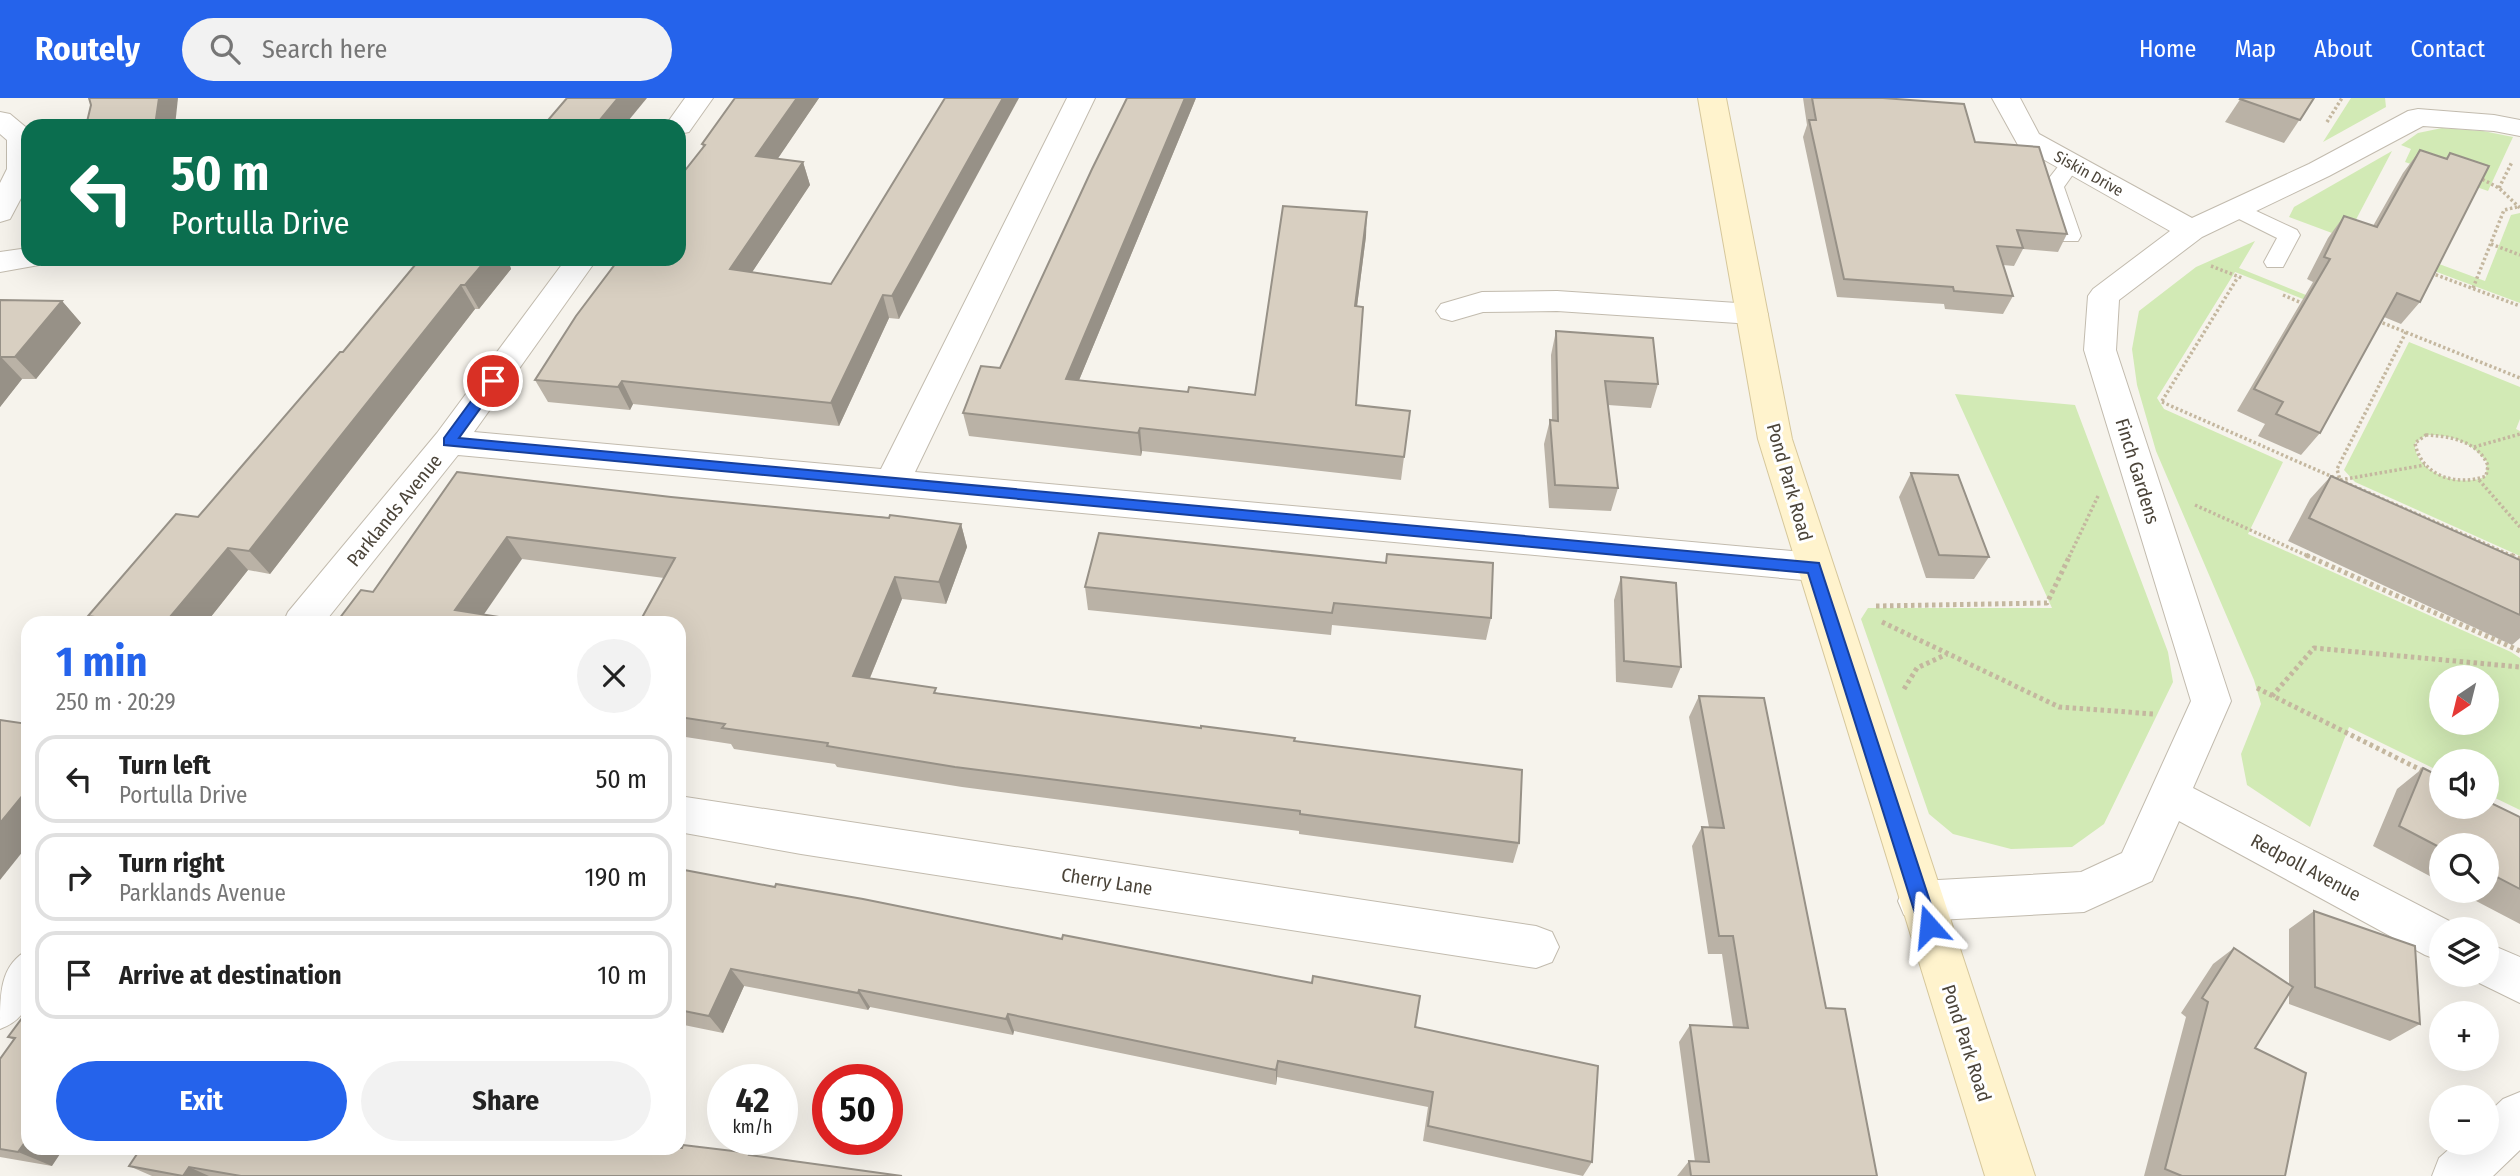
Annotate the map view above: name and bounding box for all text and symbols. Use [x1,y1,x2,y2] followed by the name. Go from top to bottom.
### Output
[182,18,672,81] search box
[35,29,140,69] text: Routely
[206,30,244,68] icon: search
[262,34,387,65] text: Search here
[2139,35,2196,63] text: Home
[2234,35,2276,63] text: Map
[2314,35,2372,63] text: About
[2410,35,2485,63] text: Contact
[171,144,269,203] text: 50 m
[56,147,147,238] icon: left
[2051,147,2127,200] street label: Siskin Drive
[171,204,350,242] text: Portulla Drive
[463,351,523,411] pin
[474,362,512,400] icon: arrive
[2111,416,2164,527] street label: Finch Gardens
[1762,421,1817,544] street label: Pond Park Road
[342,450,447,571] street label: Parklands Avenue
[56,637,147,687] text: 1 min
[577,639,651,713] button: close
[2429,665,2499,735] north arrow
[2429,665,2499,1155] map controls
[56,688,176,716] text: 250 m · 20:29
[2429,749,2499,819] button: sound
[119,750,211,781] text: Turn left
[60,760,98,798] icon: left
[595,764,647,795] text: 50 m
[119,781,247,809] text: Portulla Drive
[2247,829,2365,906] street label: Redpoll Avenue
[2429,833,2499,903] button: search
[119,848,225,879] text: Turn right
[60,858,98,896] icon: right
[585,862,647,893] text: 190 m
[1060,863,1154,900] street label: Cherry Lane
[119,879,286,907] text: Parklands Avenue
[1892,889,1966,963] position arrow
[2429,917,2499,987] button: layers
[60,956,98,994] icon: arrive
[119,960,342,991] text: Arrive at destination
[597,960,647,991] text: 10 m
[1937,982,1996,1105] street label: Pond Park Road
[2429,1001,2499,1071] button: +
[56,1061,347,1141] button: Exit
[361,1061,651,1141] button: Share
[812,1064,903,1155] speed limit sign: 50
[736,1079,769,1121] text: 42
[2429,1085,2499,1155] button: −
[732,1116,773,1138] text: km/h

